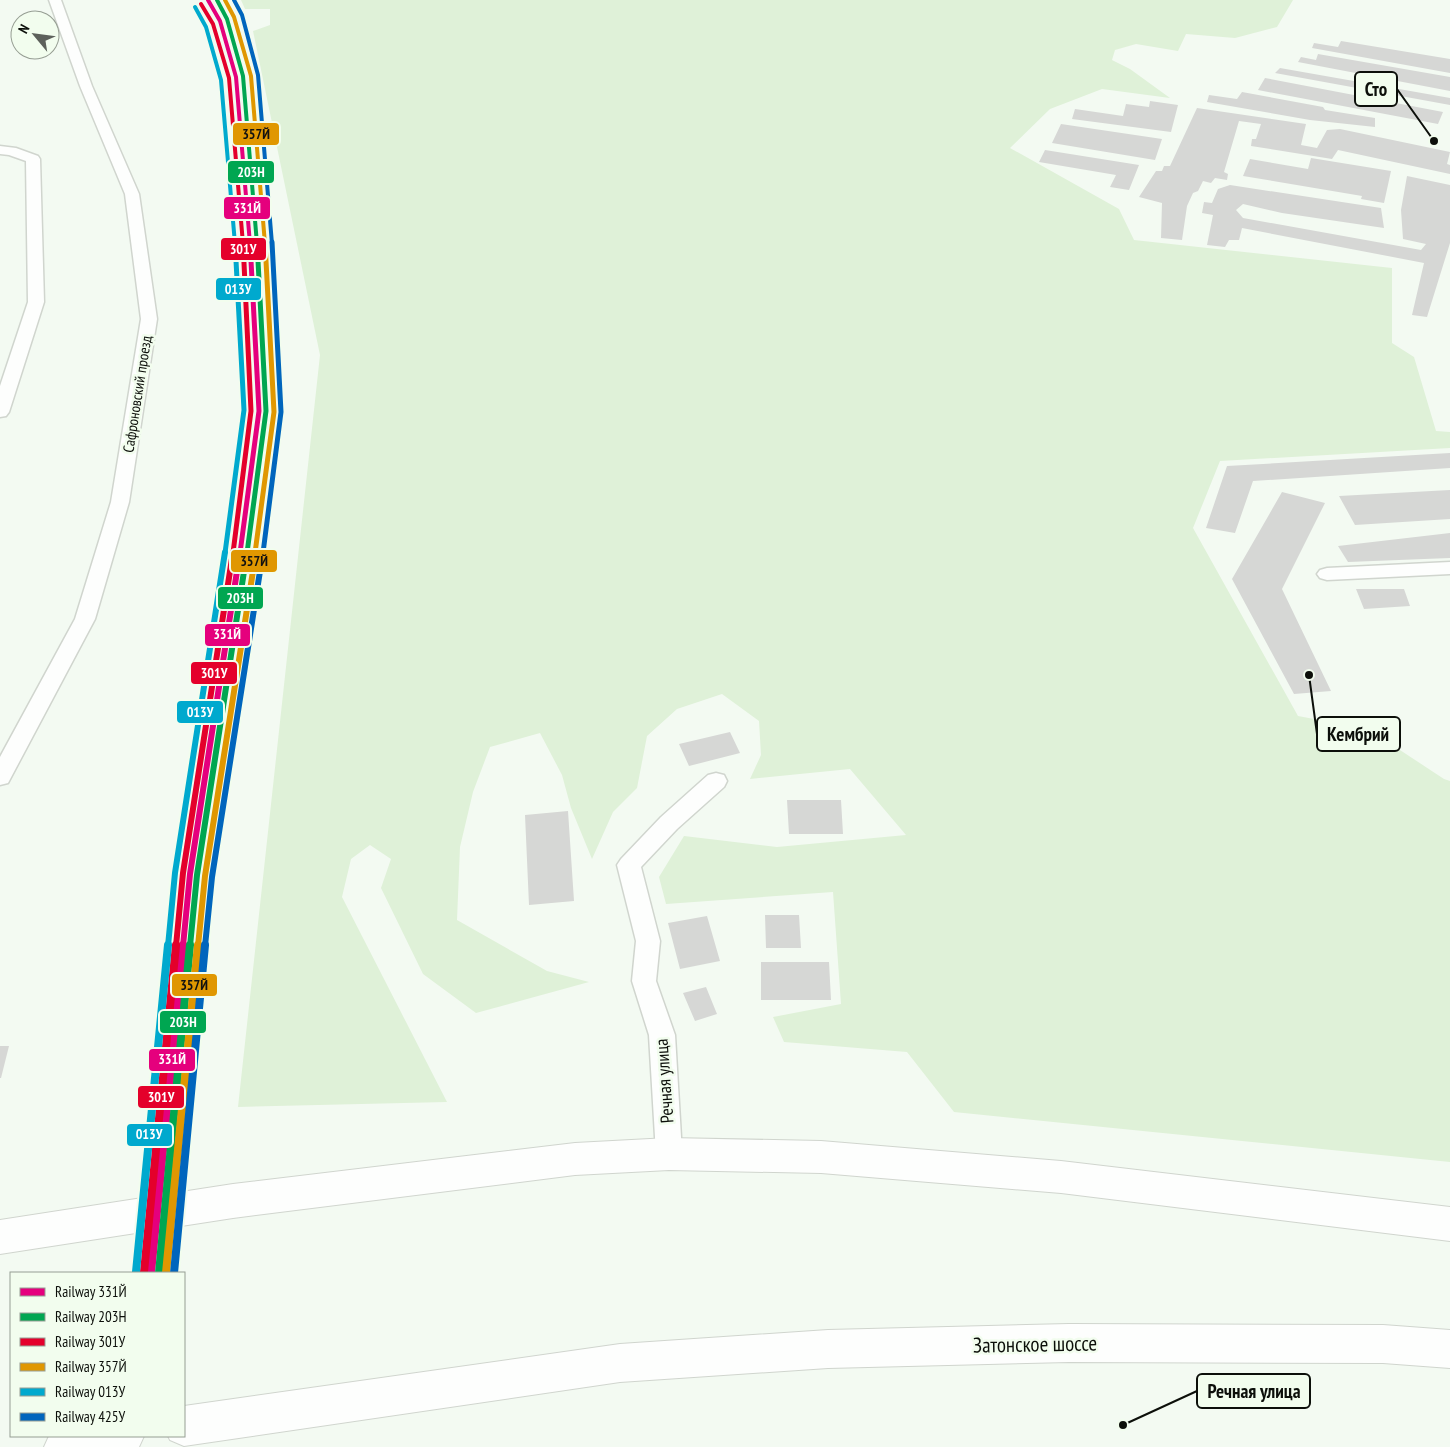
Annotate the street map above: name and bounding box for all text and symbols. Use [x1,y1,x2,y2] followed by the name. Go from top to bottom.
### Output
[10,10,60,60] north arrow
[14,21,33,36] text: N
[1355,72,1397,106] callout: Сто
[1365,77,1387,101] text: Сто
[232,122,280,146] line badge: 357Й
[242,125,270,143] text: 357Й
[227,160,275,184] line badge: 203Н
[237,163,265,181] text: 203Н
[223,196,271,220] line badge: 331Й
[233,199,261,217] text: 331Й
[220,237,267,261] line badge: 301У
[230,240,257,258] text: 301У
[215,277,262,301] line badge: 013У
[225,280,252,298] text: 013У
[118,334,156,454] street label: Сафроновский проезд
[230,549,278,573] line badge: 357Й
[240,552,268,570] text: 357Й
[217,586,264,610] line badge: 203Н
[226,589,254,607] text: 203Н
[204,623,251,647] line badge: 331Й
[213,625,241,643] text: 331Й
[190,661,238,685] line badge: 301У
[201,664,228,682] text: 301У
[176,700,224,724] line badge: 013У
[187,703,214,721] text: 013У
[1317,717,1400,751] callout: Кембрий
[1327,722,1389,746] text: Кембрий
[171,973,218,997] line badge: 357Й
[180,976,208,994] text: 357Й
[159,1010,207,1034] line badge: 203Н
[169,1013,197,1031] text: 203Н
[650,1038,678,1124] street label: Речная улица
[148,1048,196,1072] line badge: 331Й
[158,1050,186,1068] text: 331Й
[137,1085,185,1109] line badge: 301У
[148,1088,175,1106] text: 301У
[126,1123,173,1147] line badge: 013У
[136,1125,163,1143] text: 013У
[10,1272,185,1437] legend
[55,1282,127,1301] text: Railway 331Й
[55,1307,126,1326] text: Railway 203Н
[973,1329,1097,1359] street label: Затонское шоссе
[55,1332,125,1351] text: Railway 301У
[55,1357,127,1376] text: Railway 357Й
[1197,1374,1310,1408] callout: Речная улица
[1207,1379,1301,1403] text: Речная улица
[55,1382,125,1401] text: Railway 013У
[55,1407,125,1426] text: Railway 425У

